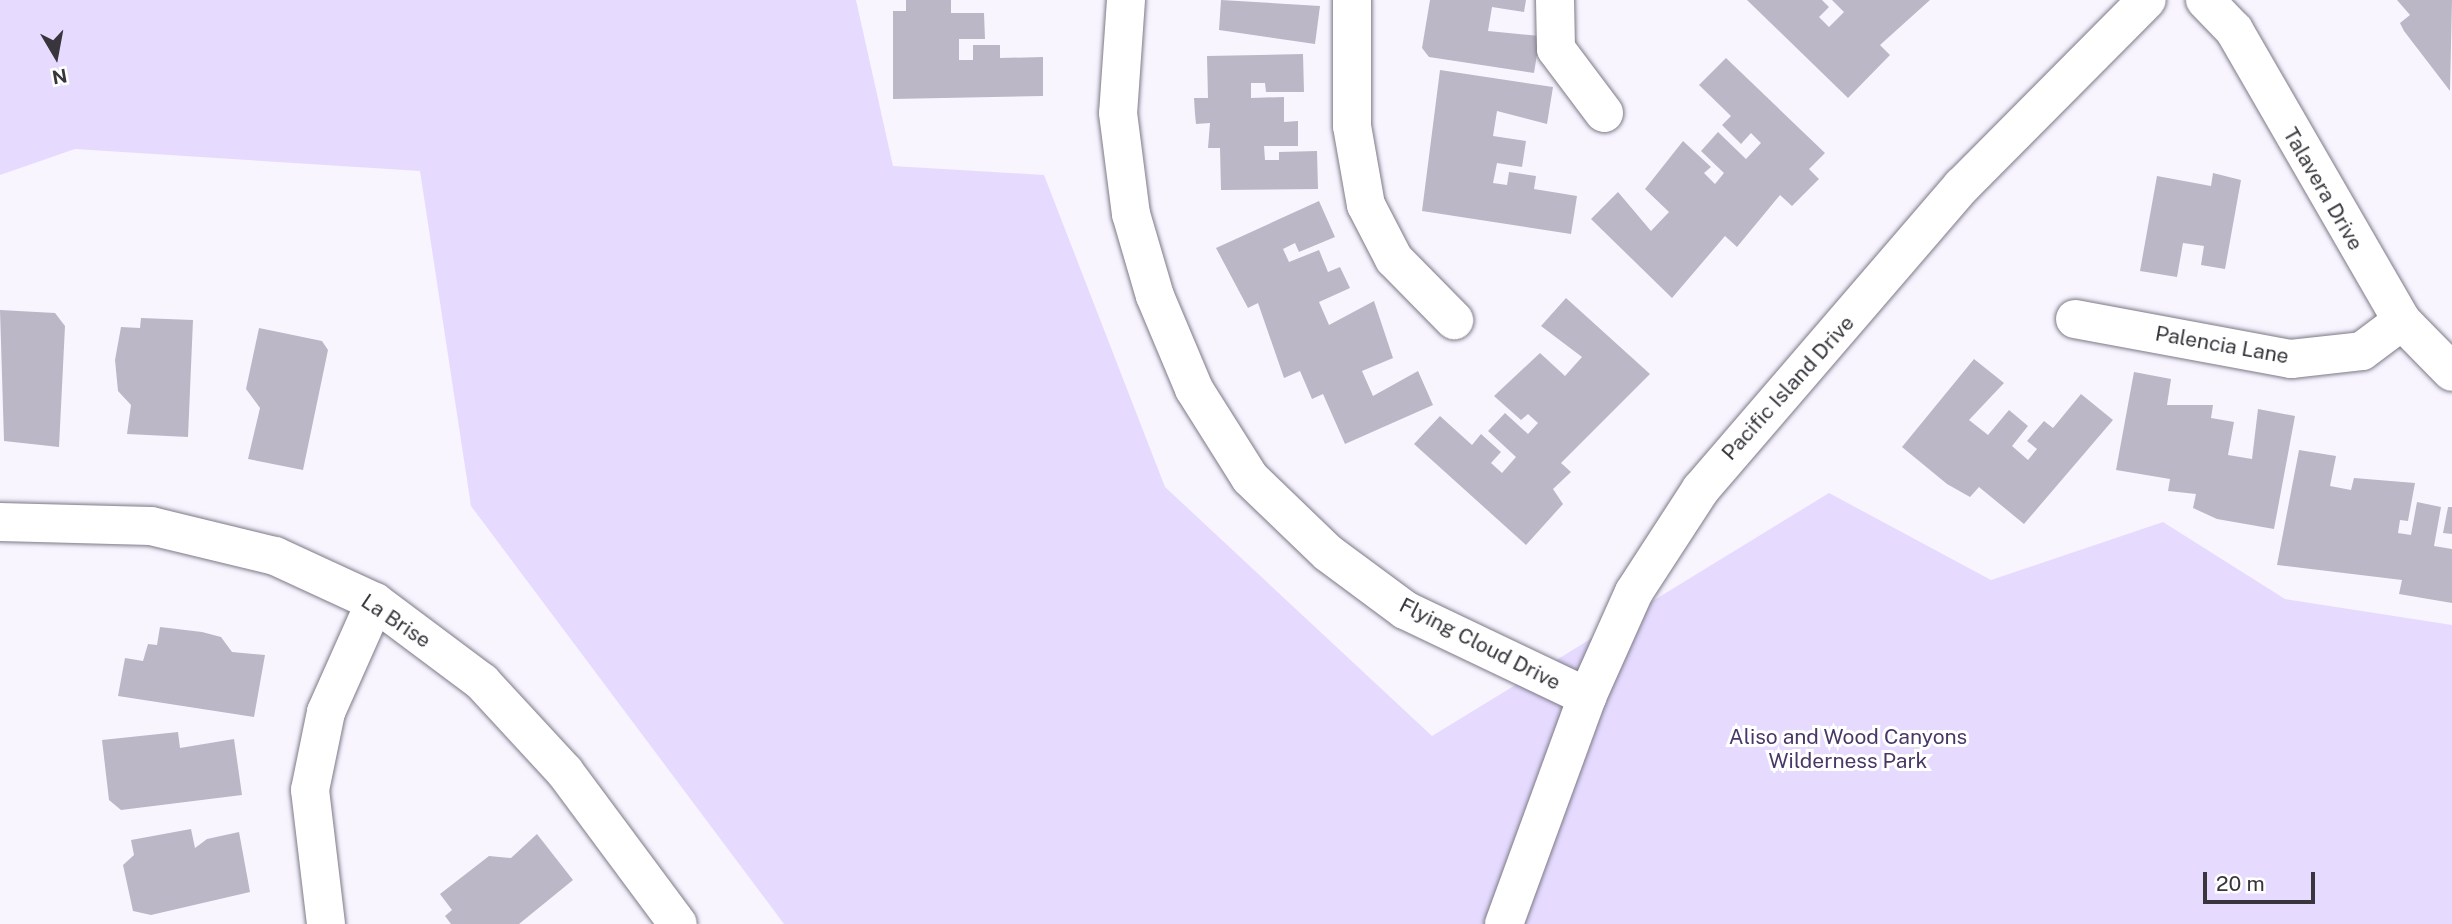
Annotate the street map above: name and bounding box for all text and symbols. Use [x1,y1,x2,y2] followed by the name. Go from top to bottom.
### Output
[21,21,91,91] north arrow
[50,65,69,89] text: N
[2278,123,2368,255] street label: Talavera Drive
[1717,311,1859,465] street label: Pacific Island Drive
[2153,321,2291,369] street label: Palencia Lane
[356,589,436,653] street label: La Brise
[1395,592,1565,696] street label: Flying Cloud Drive
[1728,724,1968,774] park label: Aliso and Wood Canyons Wilderness Park
[2207,858,2319,902] scale bar
[2216,871,2265,896] text: 20 m

